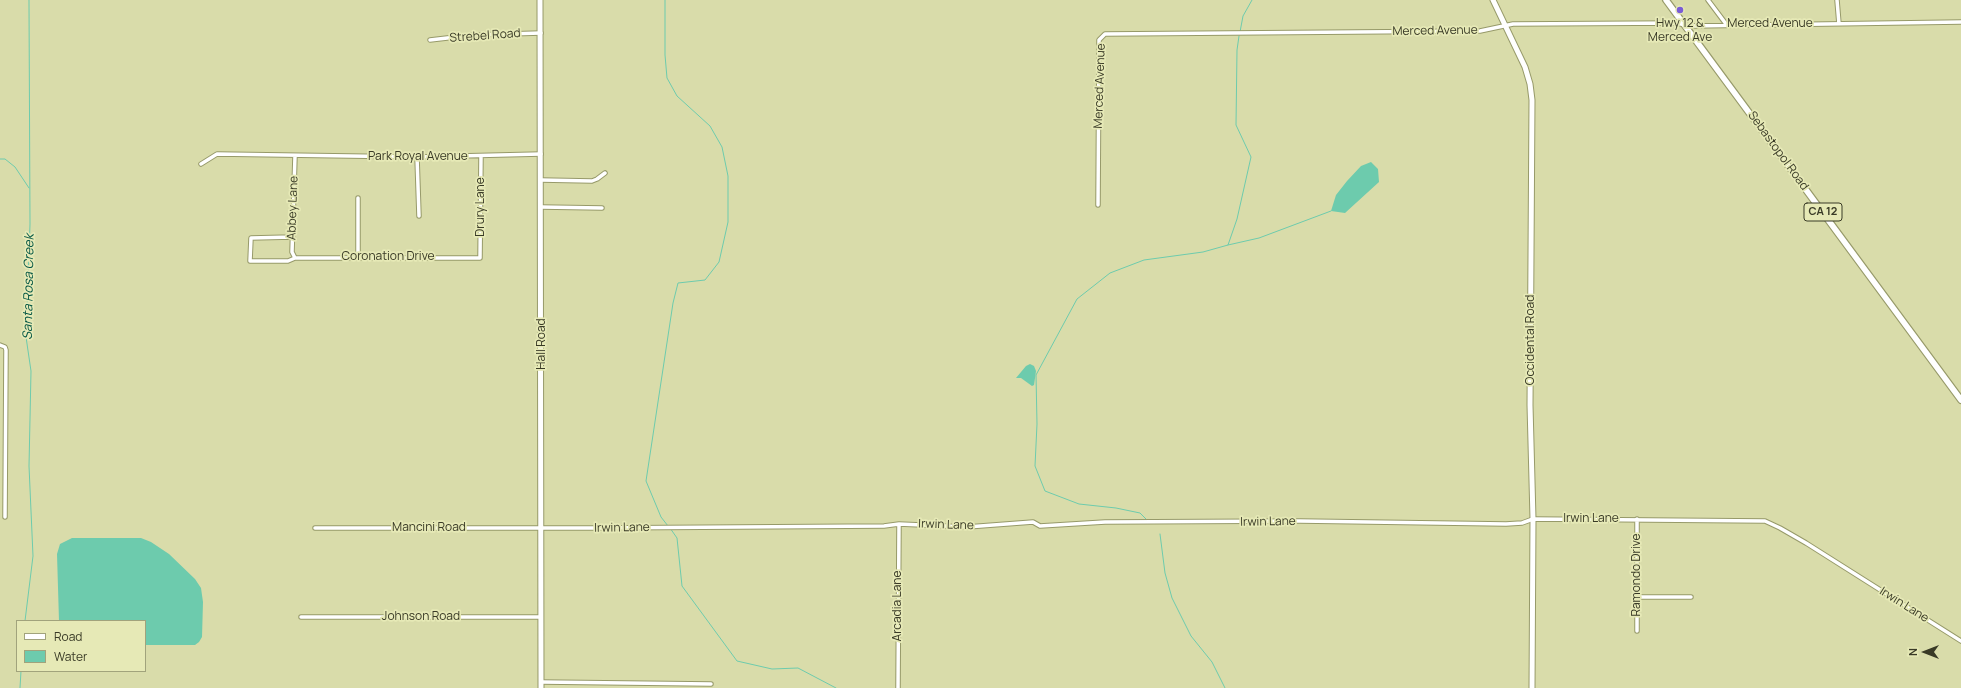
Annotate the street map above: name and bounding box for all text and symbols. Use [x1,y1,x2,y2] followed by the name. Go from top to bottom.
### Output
[1675,5,1685,15] marker: Hwy 12 & Merced Ave
[1648,17,1712,45] place label: Hwy 12 & Merced Ave
[1727,17,1813,31] street label: Merced Avenue
[1392,23,1478,39] street label: Merced Avenue
[449,26,521,46] street label: Strebel Road
[1091,43,1109,129] street label: Merced Avenue
[1745,109,1811,193] street label: Sebastopol Road
[368,150,468,164] street label: Park Royal Avenue
[285,176,301,240] street label: Abbey Lane
[474,177,488,237] street label: Drury Lane
[1804,203,1842,221] road number: CA 12
[20,234,38,340] water label: Santa Rosa Creek
[341,250,435,264] street label: Coronation Drive
[1524,295,1538,385] street label: Occidental Road
[535,318,549,370] street label: Hall Road
[1563,512,1619,526] street label: Irwin Lane
[1240,514,1296,530] street label: Irwin Lane
[918,517,974,533] street label: Irwin Lane
[594,520,650,536] street label: Irwin Lane
[392,521,466,535] street label: Mancini Road
[1630,533,1644,617] street label: Ramondo Drive
[891,571,905,641] street label: Arcadia Lane
[1877,584,1931,626] street label: Irwin Lane
[382,610,460,624] street label: Johnson Road
[16,620,146,672] legend
[54,628,82,645] text: Road
[1905,632,1945,672] north arrow
[54,648,87,665] text: Water
[1905,648,1920,656] text: N

